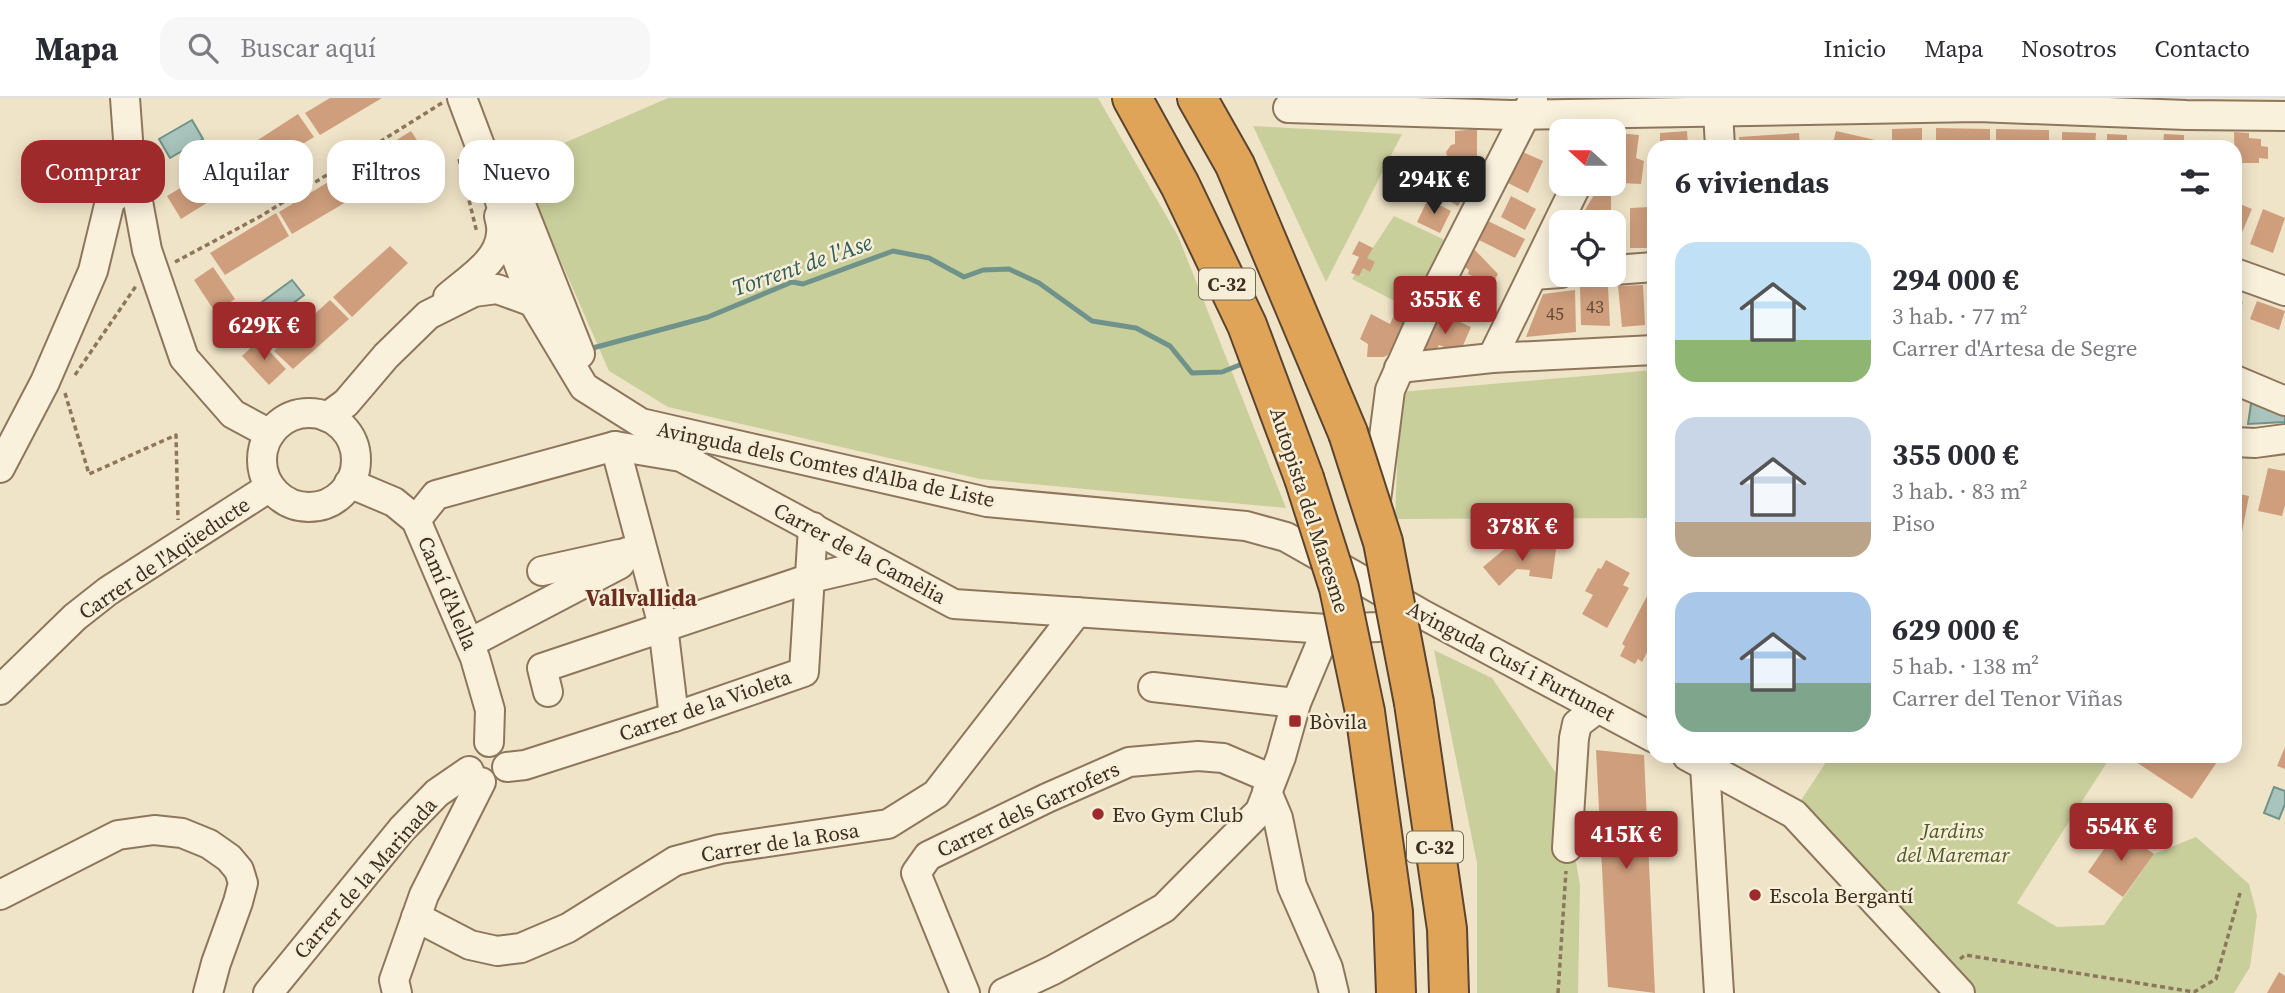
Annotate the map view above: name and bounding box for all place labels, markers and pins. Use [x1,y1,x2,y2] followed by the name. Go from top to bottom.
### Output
[1377,156,1491,216] pin: 294K €
[1388,276,1502,336] pin: 355K €
[207,302,321,362] pin: 629K €
[1465,504,1579,563] pin: 378K €
[1309,707,1368,736] place label: Bòvila
[1287,713,1303,729] marker: Bòvila
[1112,800,1243,829] place label: Evo Gym Club
[2064,804,2178,863] pin: 554K €
[1090,806,1106,822] marker: Evo Gym Club
[1569,812,1683,871] pin: 415K €
[1769,881,1913,910] place label: Escola Bergantí
[1747,887,1763,903] marker: Escola Bergantí

